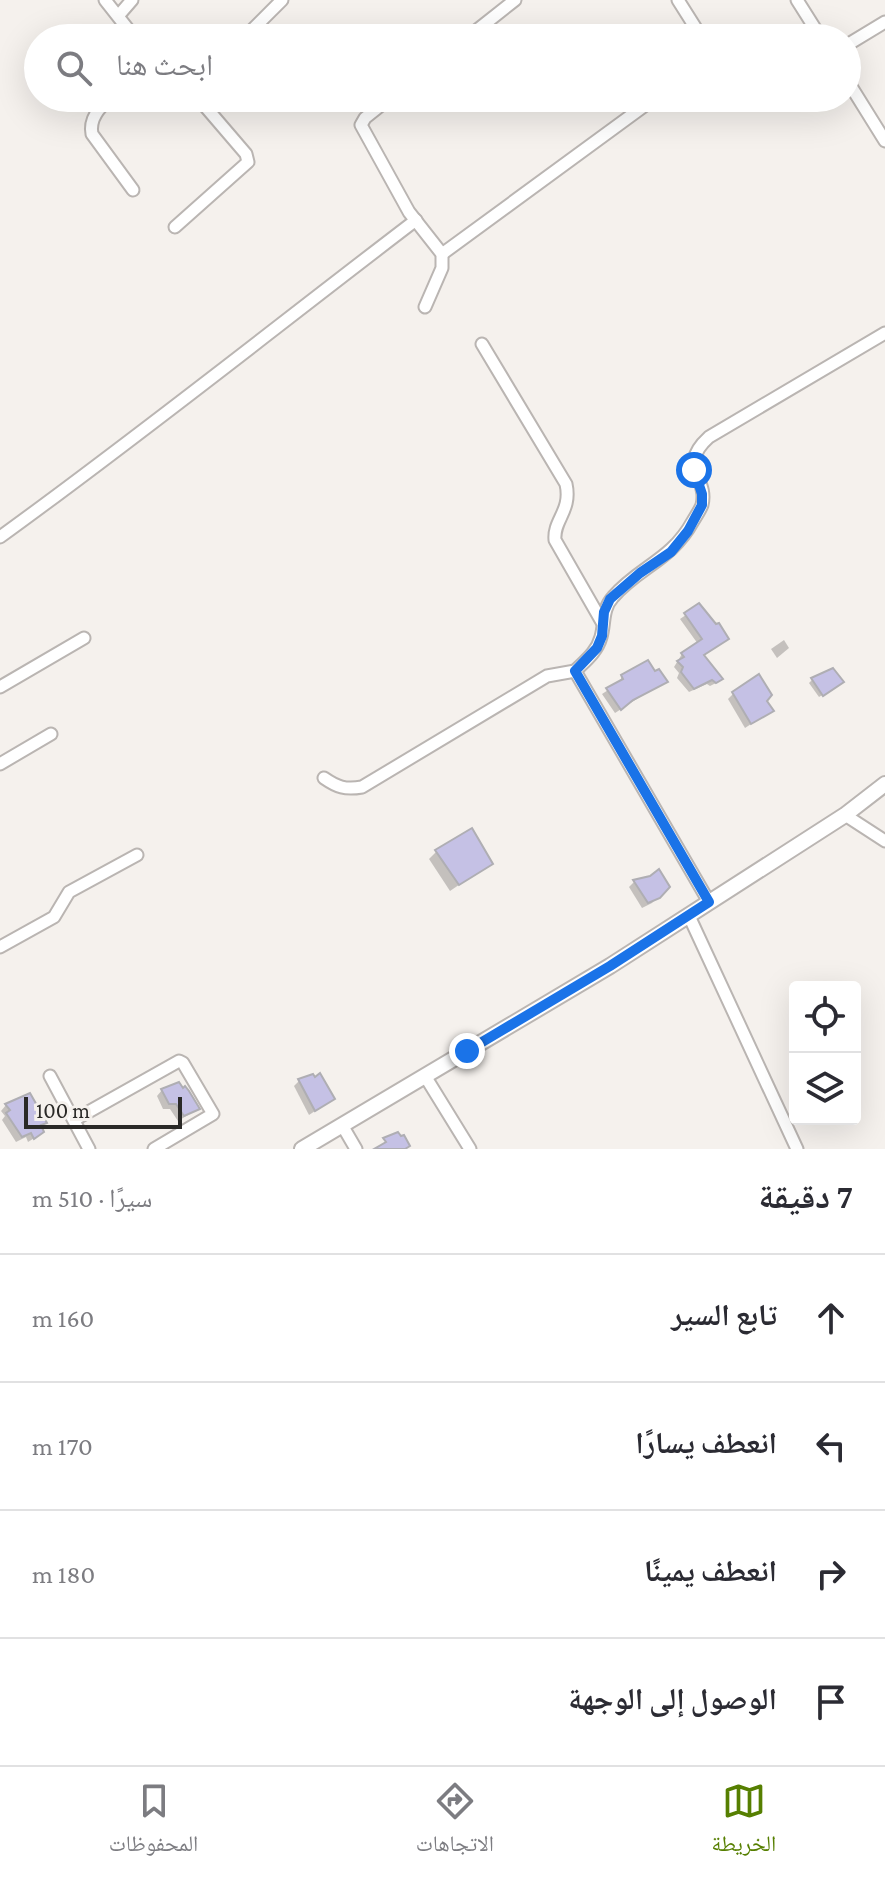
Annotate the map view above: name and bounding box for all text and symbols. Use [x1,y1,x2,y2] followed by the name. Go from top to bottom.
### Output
[24,24,861,112] search box
[52,46,96,90] icon: search
[116,48,213,81] text: ابحث هنا
[676,452,712,488] route start
[789,981,861,1125] map controls
[789,981,861,1053] button: locate
[449,1033,485,1069] route end
[789,1053,861,1125] button: layers
[24,1093,182,1129] scale bar
[36,1098,90,1123] text: 100 m
[759,1178,853,1215] text: 7 دقيقة
[32,1184,152,1213] text: سيرًا · 510 m
[809,1296,853,1340] icon: ahead
[671,1298,777,1331] text: تابع السير
[32,1304,94,1333] text: 160 m
[809,1424,853,1468] icon: left
[635,1426,777,1459] text: انعطف يسارًا
[32,1432,93,1461] text: 170 m
[809,1552,853,1596] icon: right
[644,1554,777,1587] text: انعطف يمينًا
[32,1560,95,1589] text: 180 m
[809,1680,853,1724] icon: arrive
[568,1682,777,1715] text: الوصول إلى الوجهة
[109,1779,198,1865] tab: المحفوظات
[416,1779,494,1865] tab: الاتجاهات
[711,1779,776,1865] tab: الخريطة

